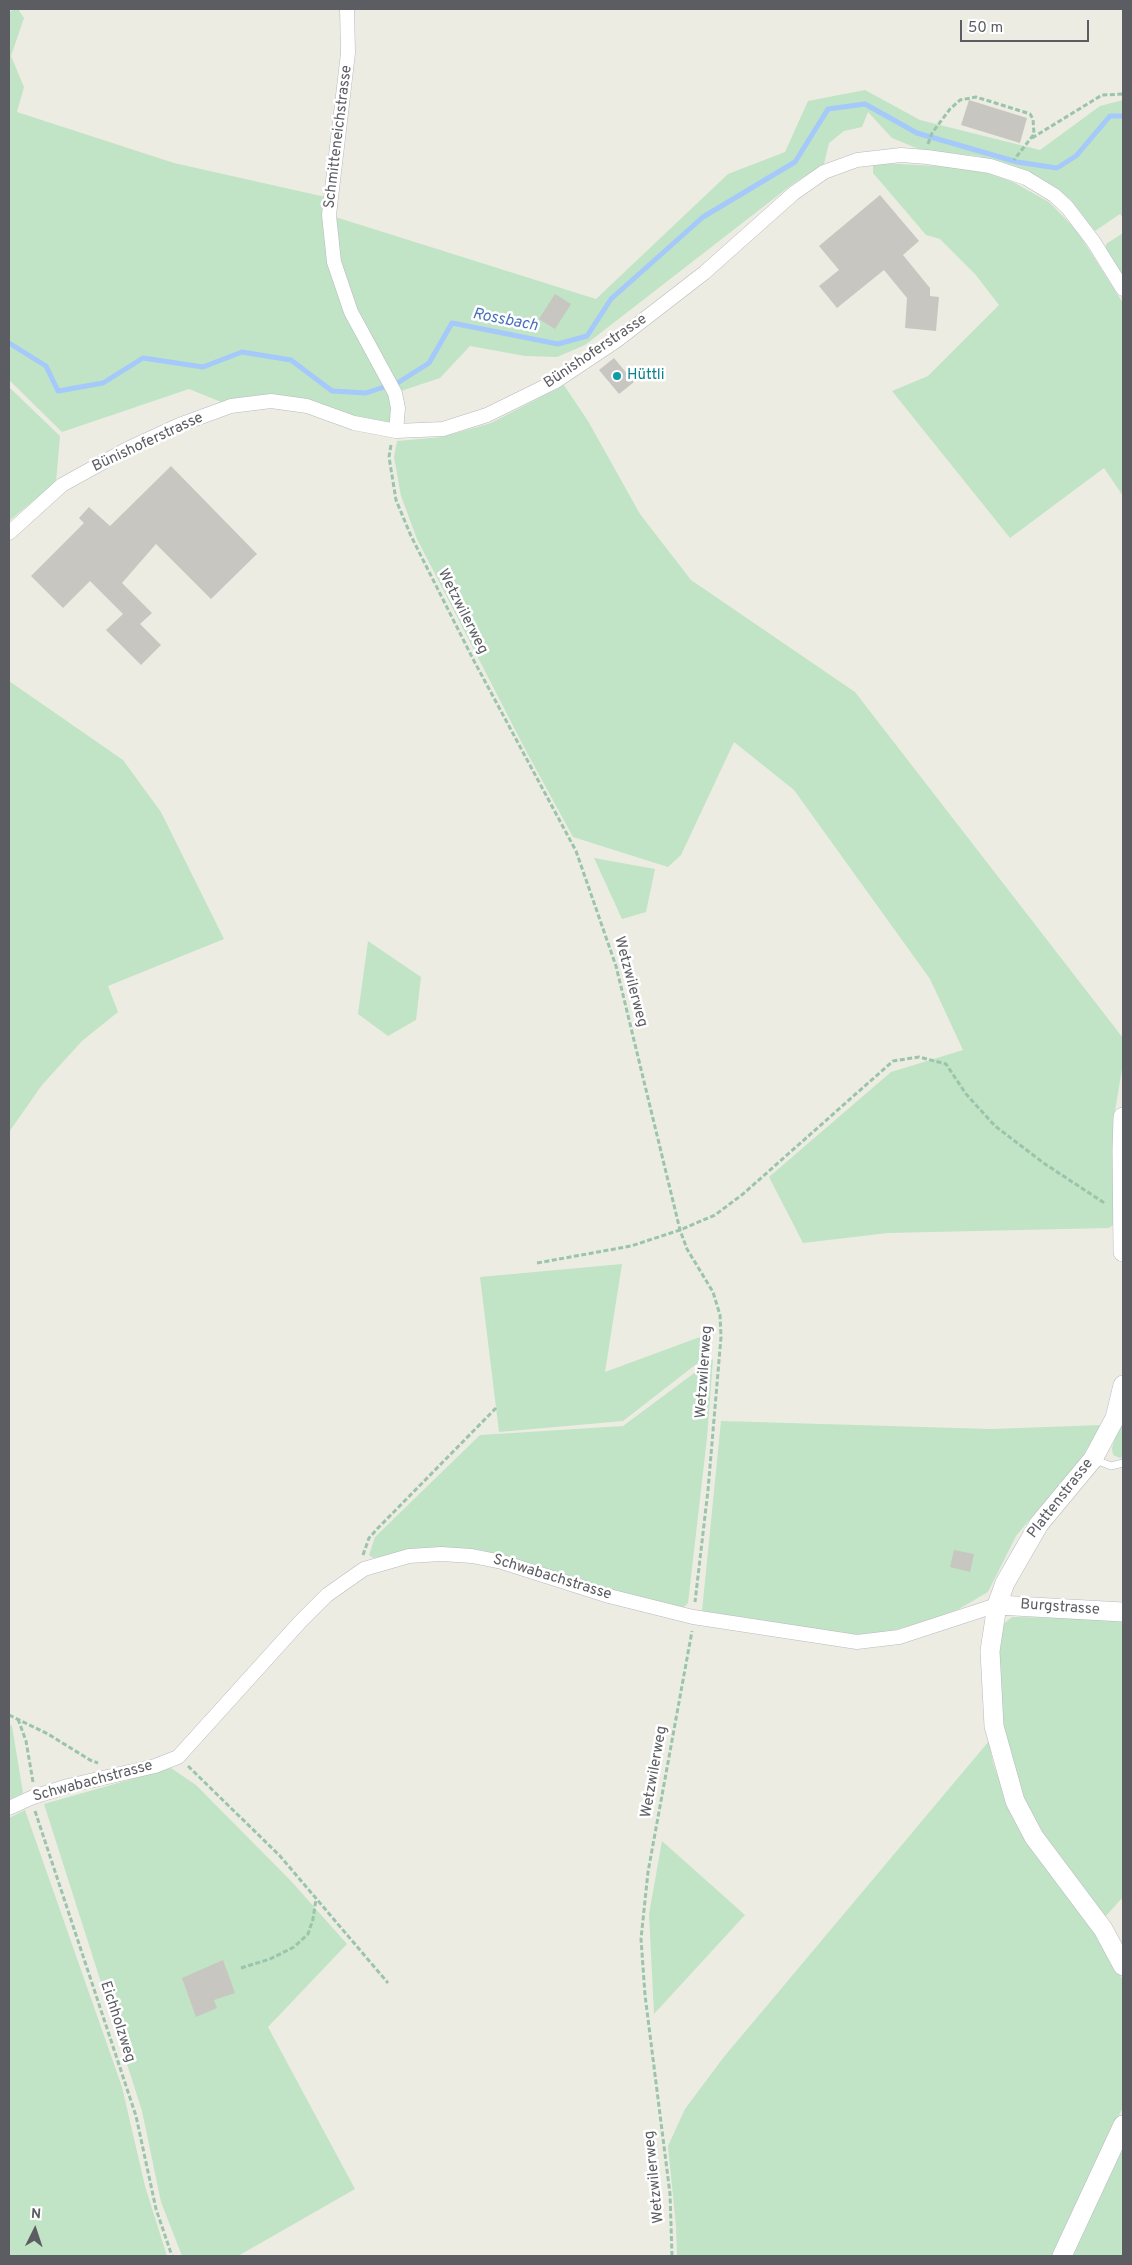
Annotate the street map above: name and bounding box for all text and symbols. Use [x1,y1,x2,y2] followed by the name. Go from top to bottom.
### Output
[962,10,1091,42] scale bar
[968,19,1003,38] text: 50 m
[321,64,357,210] street label: Schmitteneichstrasse
[471,305,539,337] water label: Rossbach
[541,311,651,393] street label: Bünishoferstrasse
[627,367,664,385] place label: Hüttli
[611,370,623,382] marker: Hüttli
[90,409,206,477] street label: Bünishoferstrasse
[433,566,491,658] street label: Wetzwilerweg
[609,935,651,1029] street label: Wetzwilerweg
[693,1325,717,1419] street label: Wetzwilerweg
[1024,1456,1098,1542] street label: Plattenstrasse
[491,1551,613,1605] street label: Schwabachstrasse
[1020,1596,1100,1620] street label: Burgstrasse
[638,1725,672,1819] street label: Wetzwilerweg
[31,1757,155,1807] street label: Schwabachstrasse
[95,1979,139,2065] street label: Eichholzweg
[641,2130,669,2224] street label: Wetzwilerweg
[10,2205,60,2255] north arrow
[30,2206,42,2223] text: N

